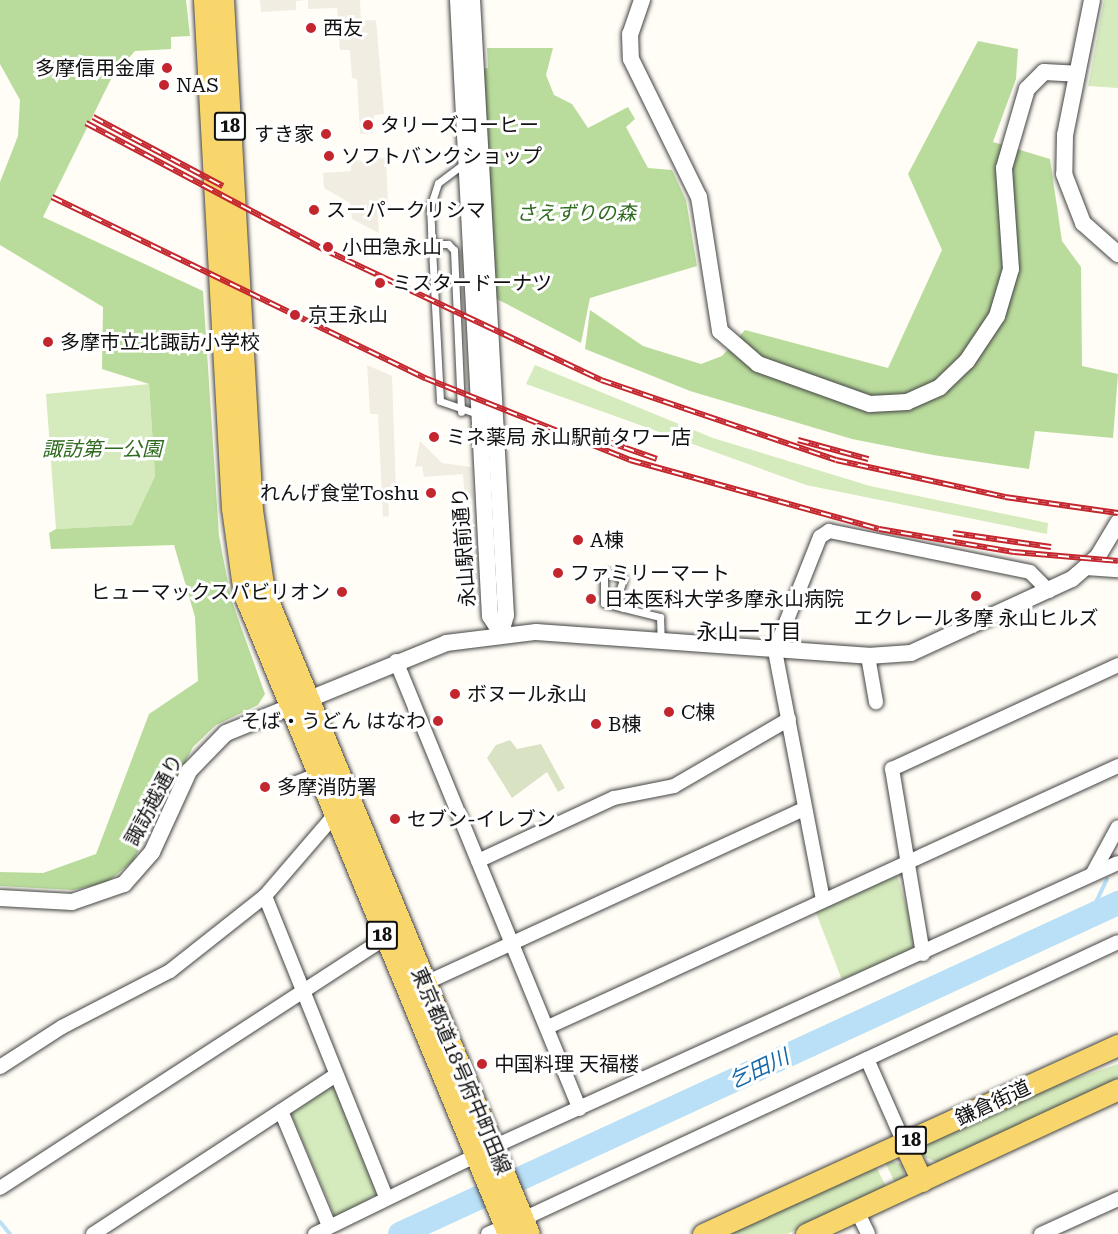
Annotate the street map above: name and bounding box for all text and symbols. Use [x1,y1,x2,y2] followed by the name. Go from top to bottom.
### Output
[323,16,363,40] place label: 西友
[304,21,318,35] marker: 西友
[35,56,155,80] place label: 多摩信用金庫
[160,61,174,75] marker: 多摩信用金庫
[176,73,219,97] place label: NAS
[157,78,171,92] marker: NAS
[214,111,246,141] road number: 18
[380,113,540,137] place label: タリーズコーヒー
[361,118,375,132] marker: タリーズコーヒー
[254,122,314,146] place label: すき家
[319,127,333,141] marker: すき家
[341,144,541,168] place label: ソフトバンクショップ
[322,149,336,163] marker: ソフトバンクショップ
[326,198,486,222] place label: スーパークリシマ
[516,201,636,225] park label: さえずりの森
[307,203,321,217] marker: スーパークリシマ
[342,235,442,259] place label: 小田急永山
[319,238,337,256] marker: 小田急永山
[392,271,552,295] place label: ミスタードーナツ
[373,276,387,290] marker: ミスタードーナツ
[308,303,388,327] place label: 京王永山
[286,306,304,324] marker: 京王永山
[60,330,260,354] place label: 多摩市立北諏訪小学校
[41,335,55,349] marker: 多摩市立北諏訪小学校
[446,425,691,449] place label: ミネ薬局 永山駅前タワー店
[427,430,441,444] marker: ミネ薬局 永山駅前タワー店
[42,437,162,461] park label: 諏訪第一公園
[260,481,419,505] place label: れんげ食堂Toshu
[424,486,438,500] marker: れんげ食堂Toshu
[448,486,480,608] street label: 永山駅前通り
[590,528,624,552] place label: A棟
[571,533,585,547] marker: A棟
[570,561,730,585] place label: ファミリーマート
[551,566,565,580] marker: ファミリーマート
[90,580,330,604] place label: ヒューマックスパビリオン
[335,585,349,599] marker: ヒューマックスパビリオン
[604,587,844,611] place label: 日本医科大学多摩永山病院
[969,589,983,603] marker: エクレール多摩 永山ヒルズ
[582,590,600,608] marker: 日本医科大学多摩永山病院
[853,606,1099,630] place label: エクレール多摩 永山ヒルズ
[697,619,801,645] district label: 永山一丁目
[467,682,587,706] place label: ボヌール永山
[448,687,462,701] marker: ボヌール永山
[681,700,715,724] place label: C棟
[662,705,676,719] marker: C棟
[241,709,426,733] place label: そば・うどん はなわ
[608,712,641,736] place label: B棟
[431,714,445,728] marker: そば・うどん はなわ
[589,717,603,731] marker: B棟
[120,750,188,850] street label: 諏訪越通り
[277,775,377,799] place label: 多摩消防署
[258,780,272,794] marker: 多摩消防署
[407,807,556,831] place label: セブン-イレブン
[388,812,402,826] marker: セブン-イレブン
[366,920,398,950] road number: 18
[407,964,515,1178] street label: 東京都道18号府中町田線
[725,1044,793,1094] water label: 乞田川
[494,1052,639,1076] place label: 中国料理 天福楼
[475,1057,489,1071] marker: 中国料理 天福楼
[952,1075,1034,1131] street label: 鎌倉街道
[894,1125,928,1155] road number: 18

